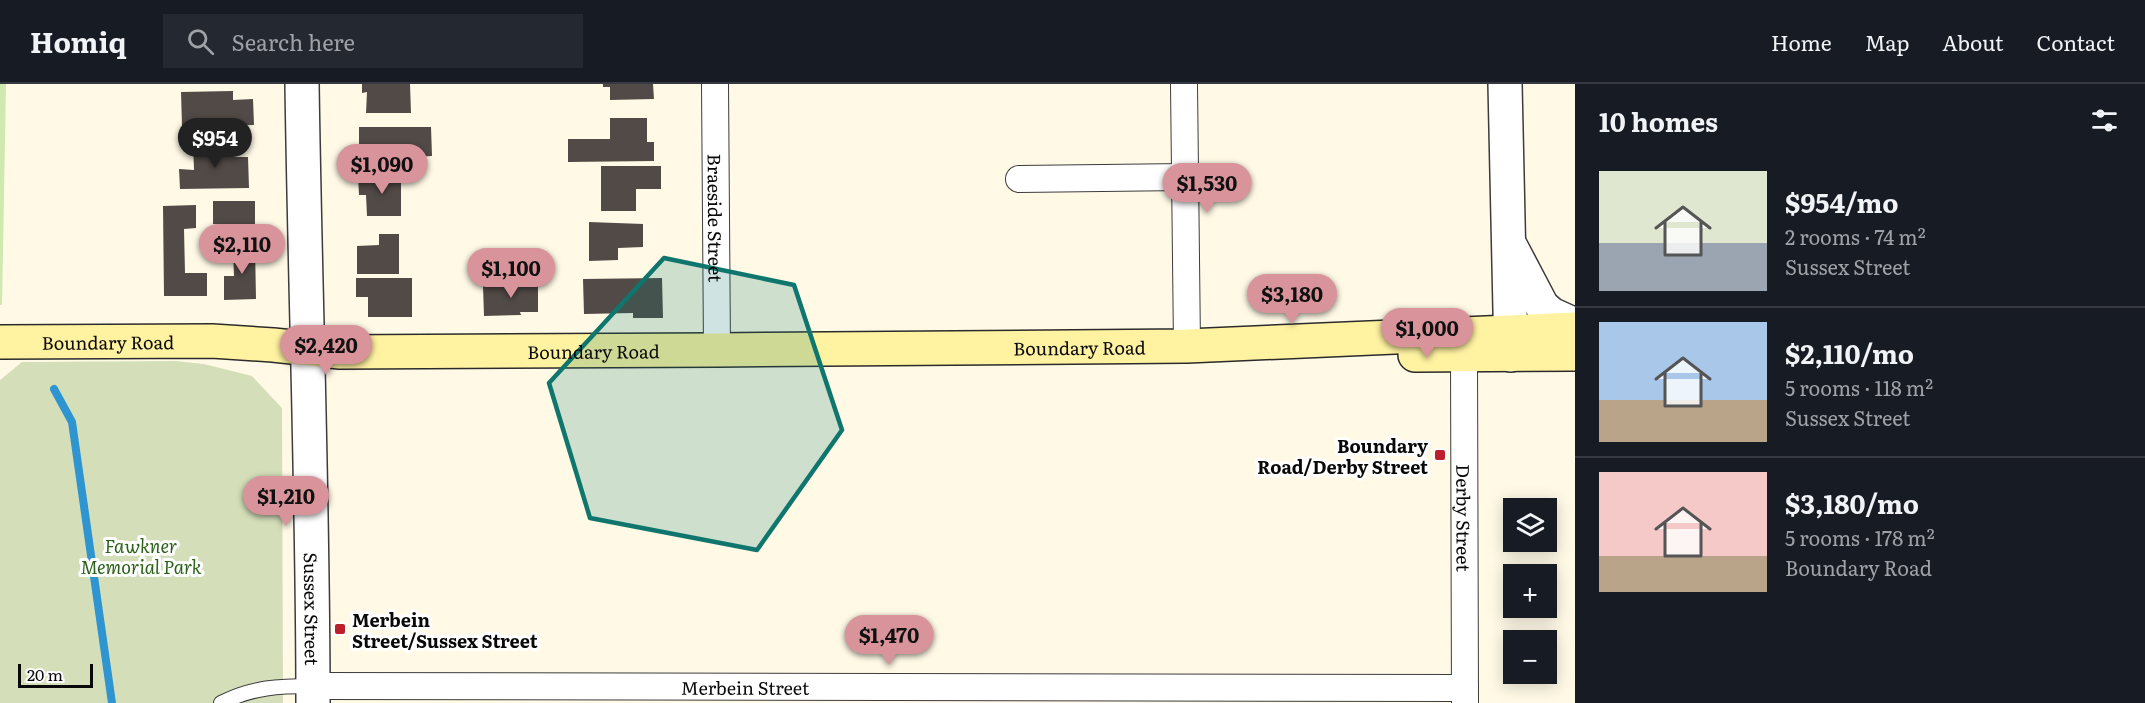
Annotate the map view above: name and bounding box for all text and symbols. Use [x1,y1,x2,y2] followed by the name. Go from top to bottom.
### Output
[163,14,583,68] search box
[30,20,127,62] text: Homiq
[184,25,217,58] icon: search
[232,25,355,58] text: Search here
[1771,26,1832,57] text: Home
[1865,26,1909,57] text: Map
[1942,26,2004,57] text: About
[2037,26,2115,57] text: Contact
[1599,101,1718,140] text: 10 homes
[2088,104,2121,137] icon: filters
[179,118,251,169] pin: $954
[192,122,238,152] text: $954
[333,144,431,195] pin: $1,090
[351,148,413,178] text: $1,090
[702,154,730,283] street label: Braeside Street
[1158,163,1256,214] pin: $1,530
[1177,167,1237,197] text: $1,530
[1785,182,1899,221] text: $954/mo
[1647,195,1719,267] icon: home
[1785,221,1926,251] text: 2 rooms · 74 m²
[193,224,291,275] pin: $2,110
[213,228,271,258] text: $2,110
[462,248,560,299] pin: $1,100
[1785,251,1910,281] text: Sussex Street
[481,252,541,282] text: $1,100
[1243,274,1341,325] pin: $3,180
[1261,278,1323,308] text: $3,180
[1378,308,1476,359] pin: $1,000
[1395,312,1459,342] text: $1,000
[277,325,375,376] pin: $2,420
[42,328,174,355] street label: Boundary Road
[294,329,358,359] text: $2,420
[1013,333,1146,361] street label: Boundary Road
[1785,333,1914,372] text: $2,110/mo
[527,337,660,365] street label: Boundary Road
[1647,346,1719,418] icon: home
[1785,372,1933,402] text: 5 rooms · 118 m²
[1785,402,1910,432] text: Sussex Street
[1257,432,1428,480] place label: Boundary Road/Derby Street
[1433,448,1447,462] marker: Boundary Road/Derby Street
[1451,464,1478,572] street label: Derby Street
[237,476,335,527] pin: $1,210
[257,480,315,510] text: $1,210
[1785,483,1919,522] text: $3,180/mo
[1647,496,1719,568] icon: home
[1503,498,1557,684] map controls
[1503,498,1557,552] button: layers
[1785,522,1935,552] text: 5 rooms · 178 m²
[80,532,202,580] park label: Fawkner Memorial Park
[298,552,326,666] street label: Sussex Street
[1785,552,1932,582] text: Boundary Road
[1503,564,1557,618] button: +
[352,606,538,654] place label: Merbein Street/Sussex Street
[840,615,938,666] pin: $1,470
[859,619,919,649] text: $1,470
[333,622,347,636] marker: Merbein Street/Sussex Street
[1503,630,1557,684] button: −
[18,661,93,688] scale bar
[27,662,63,686] text: 20 m
[681,673,810,700] street label: Merbein Street

